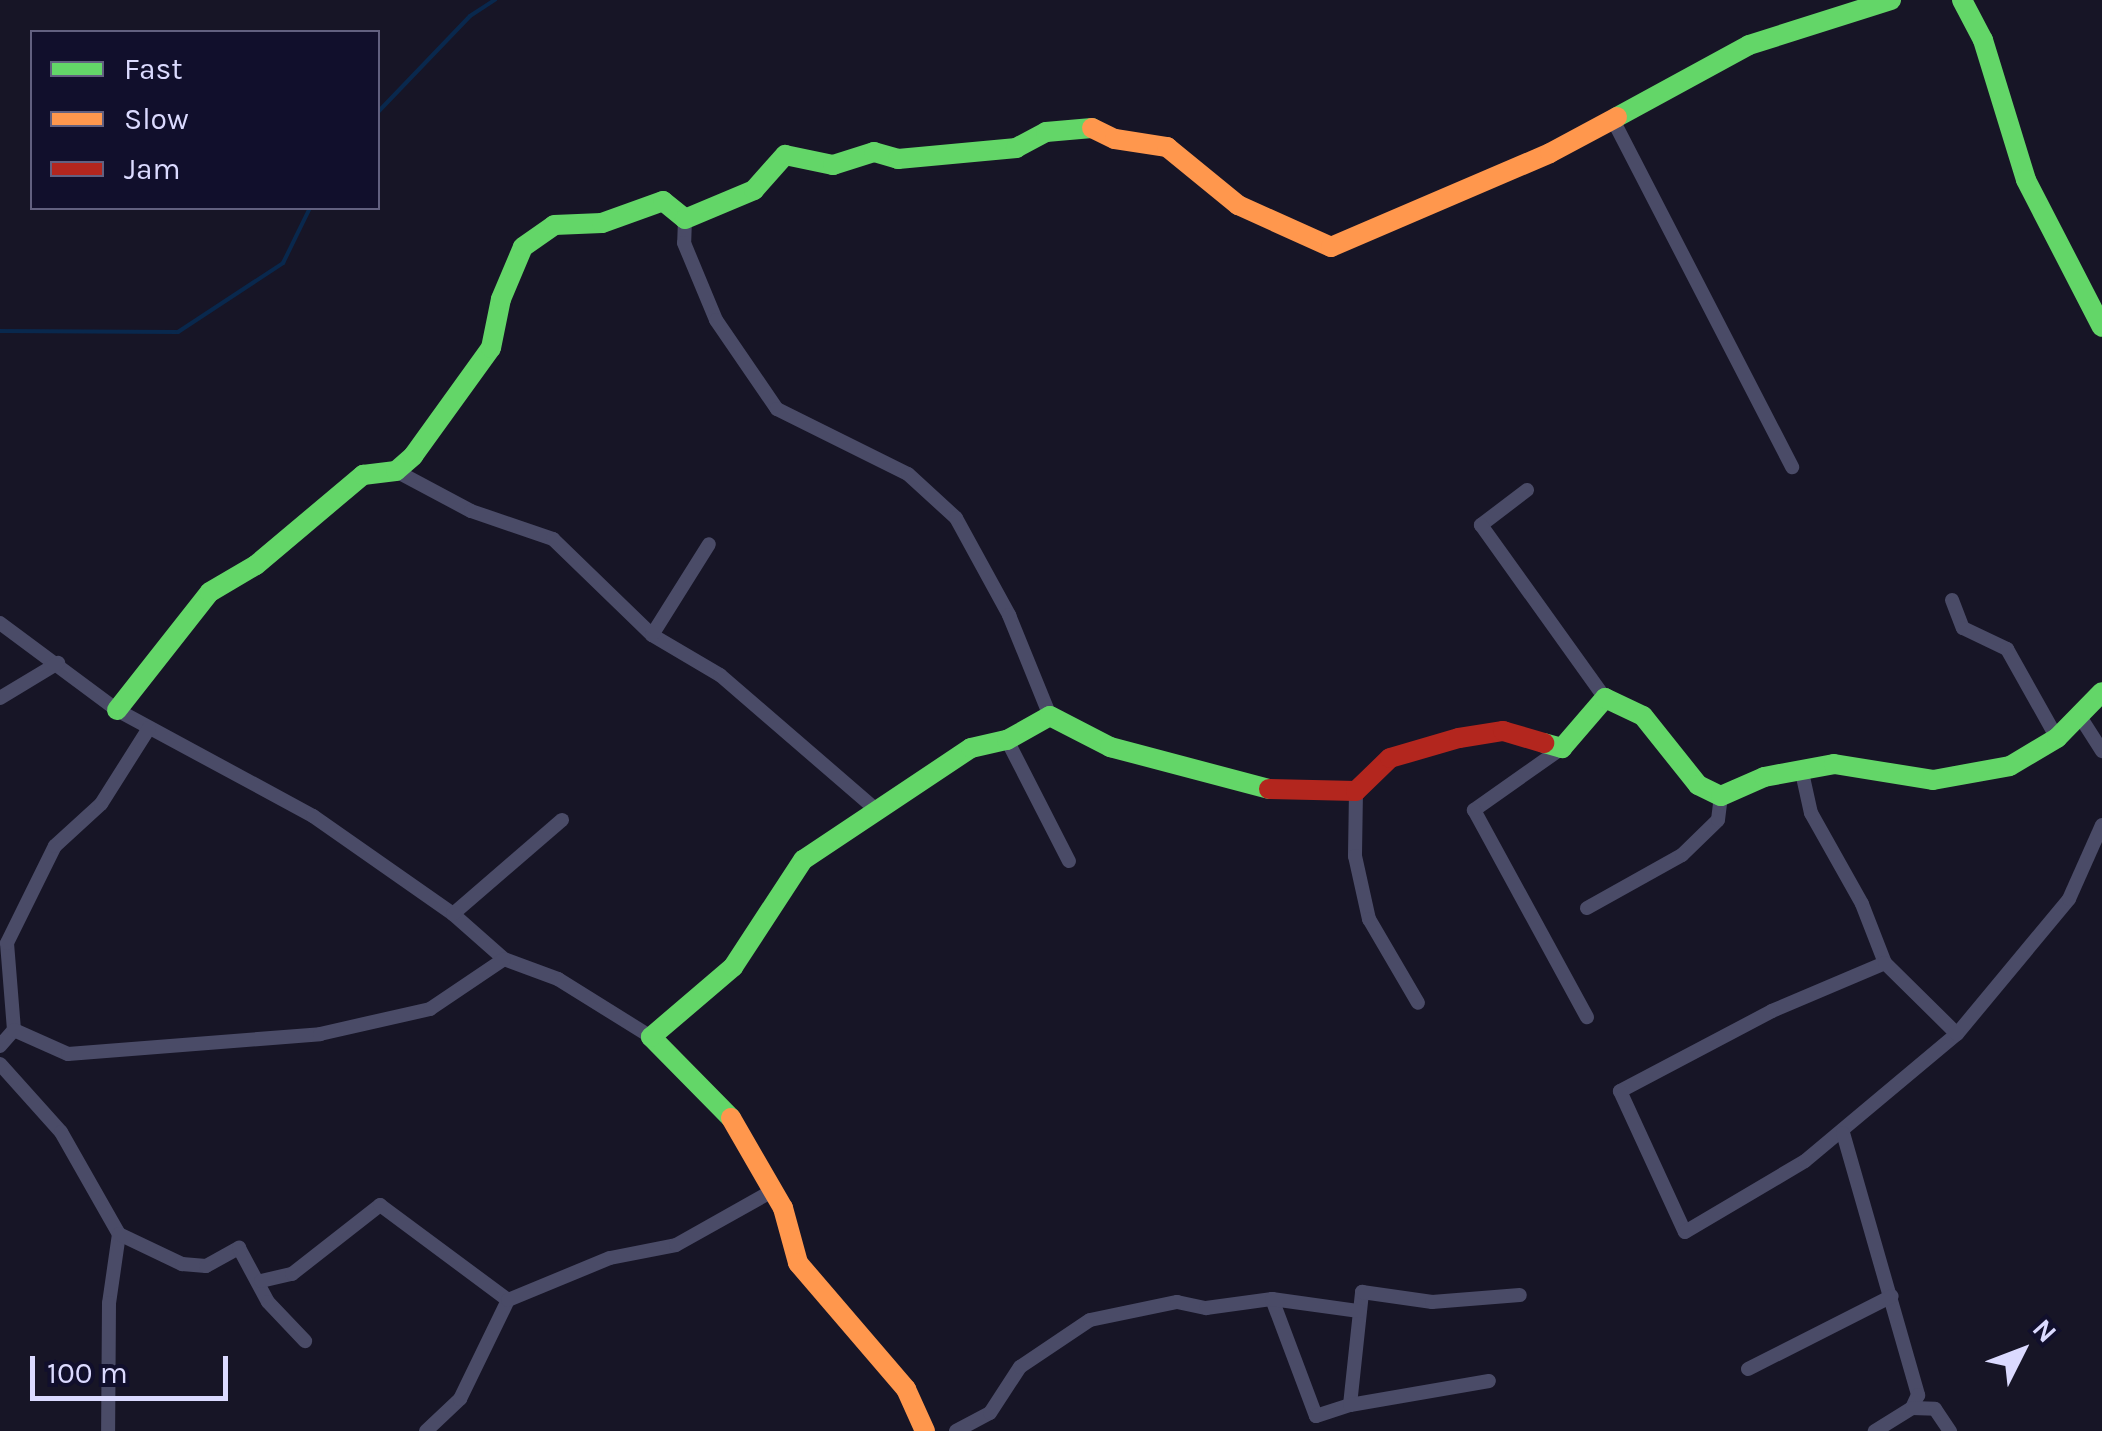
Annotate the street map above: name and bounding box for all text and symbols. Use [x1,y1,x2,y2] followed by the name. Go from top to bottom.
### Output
[30,30,380,210] legend
[124,51,183,87] text: Fast
[124,101,189,137] text: Slow
[124,151,181,187] text: Jam
[1972,1301,2072,1401] north arrow
[2026,1312,2064,1349] text: N
[35,1336,232,1398] scale bar
[47,1355,128,1391] text: 100 m

